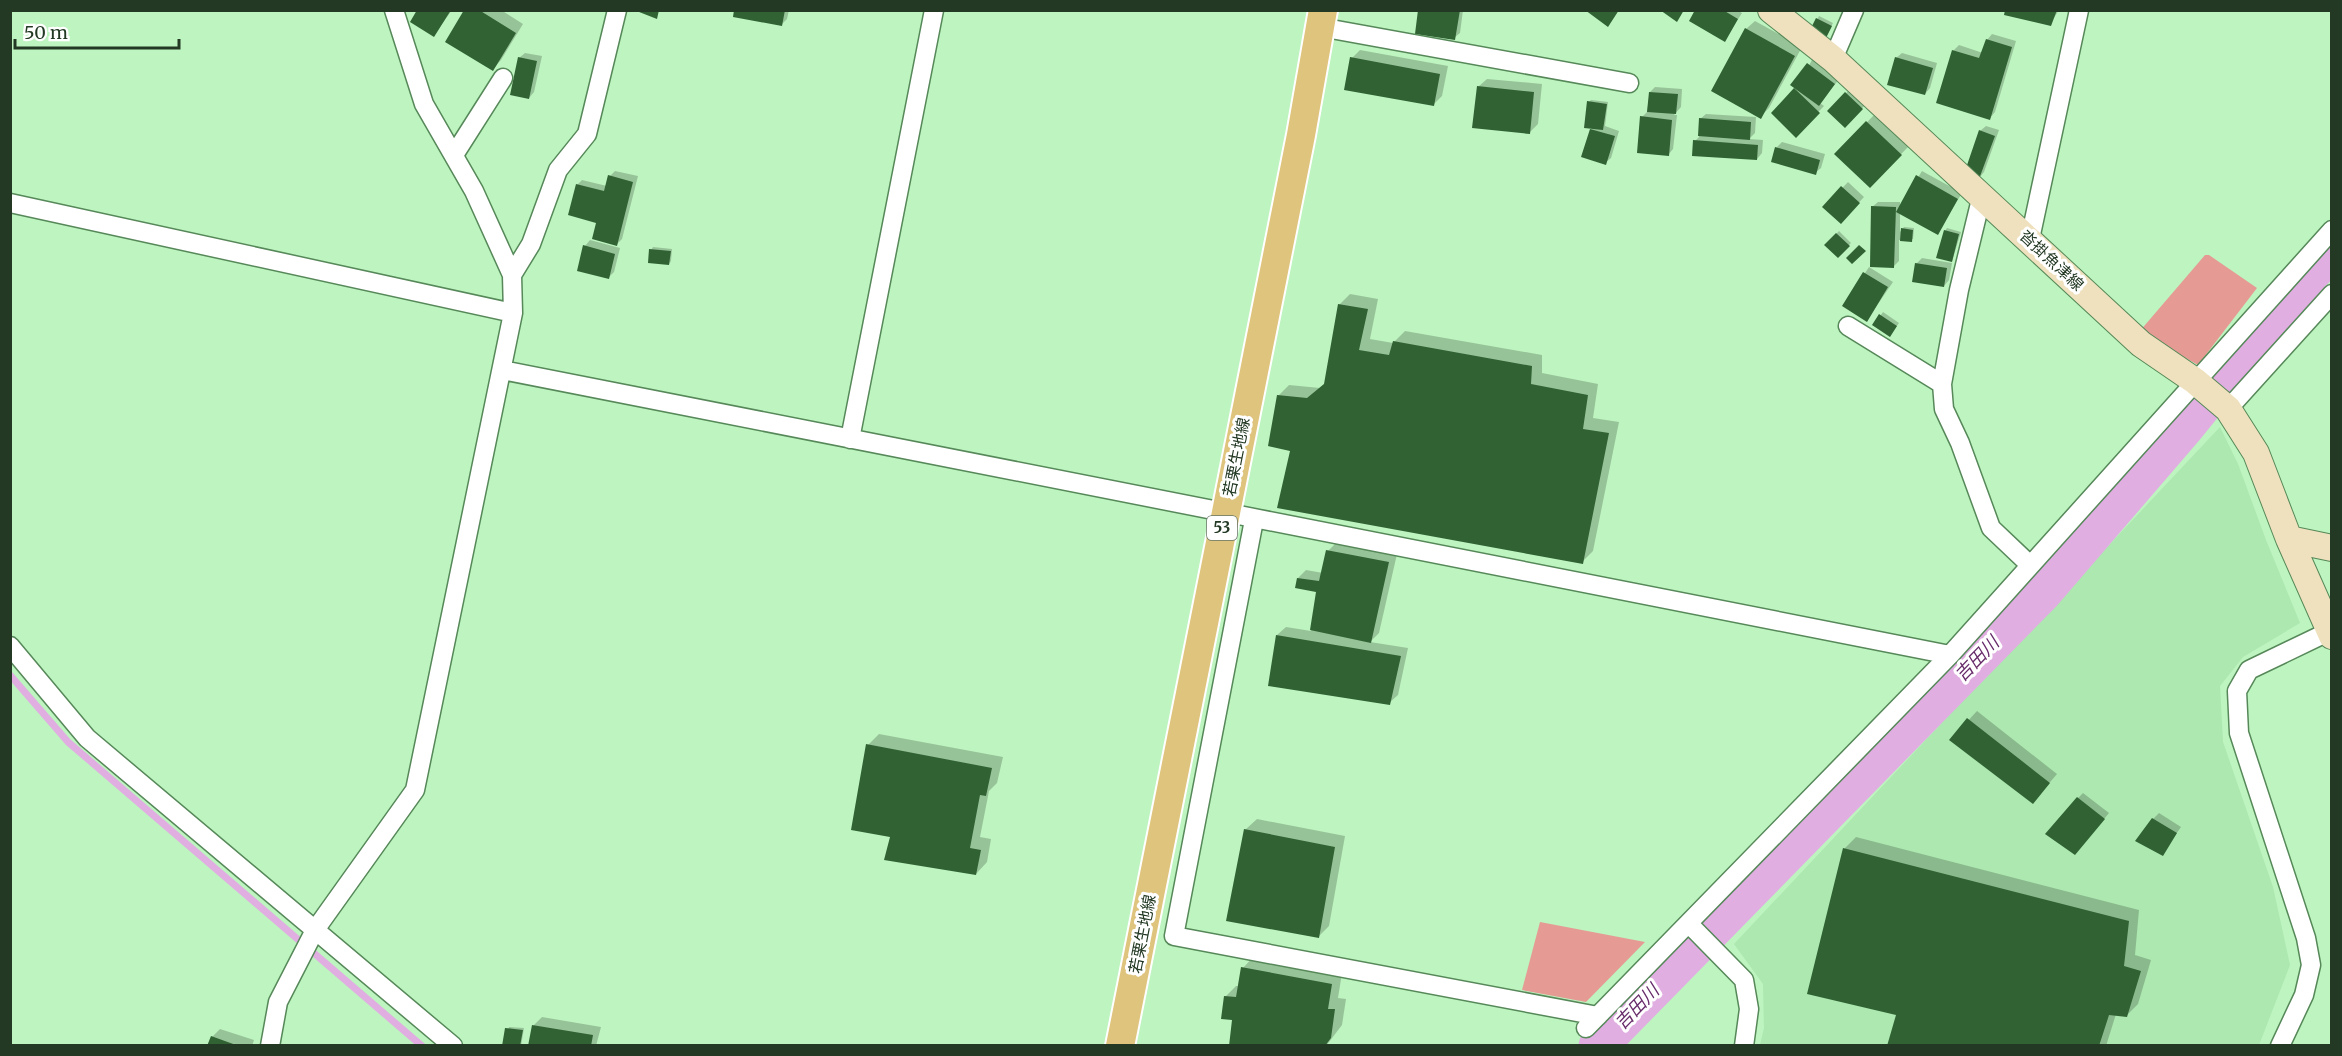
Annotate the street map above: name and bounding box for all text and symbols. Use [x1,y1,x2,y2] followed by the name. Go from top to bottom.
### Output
[15,12,178,50] scale bar
[24,21,68,44] text: 50 m
[2016,225,2088,295] street label: 沓掛魚津線
[1219,416,1253,498] street label: 若栗生地線
[1207,516,1237,540] road number: 53
[1950,630,2005,686] water label: 吉田川
[1125,893,1159,975] street label: 若栗生地線
[1610,978,1665,1034] water label: 吉田川

